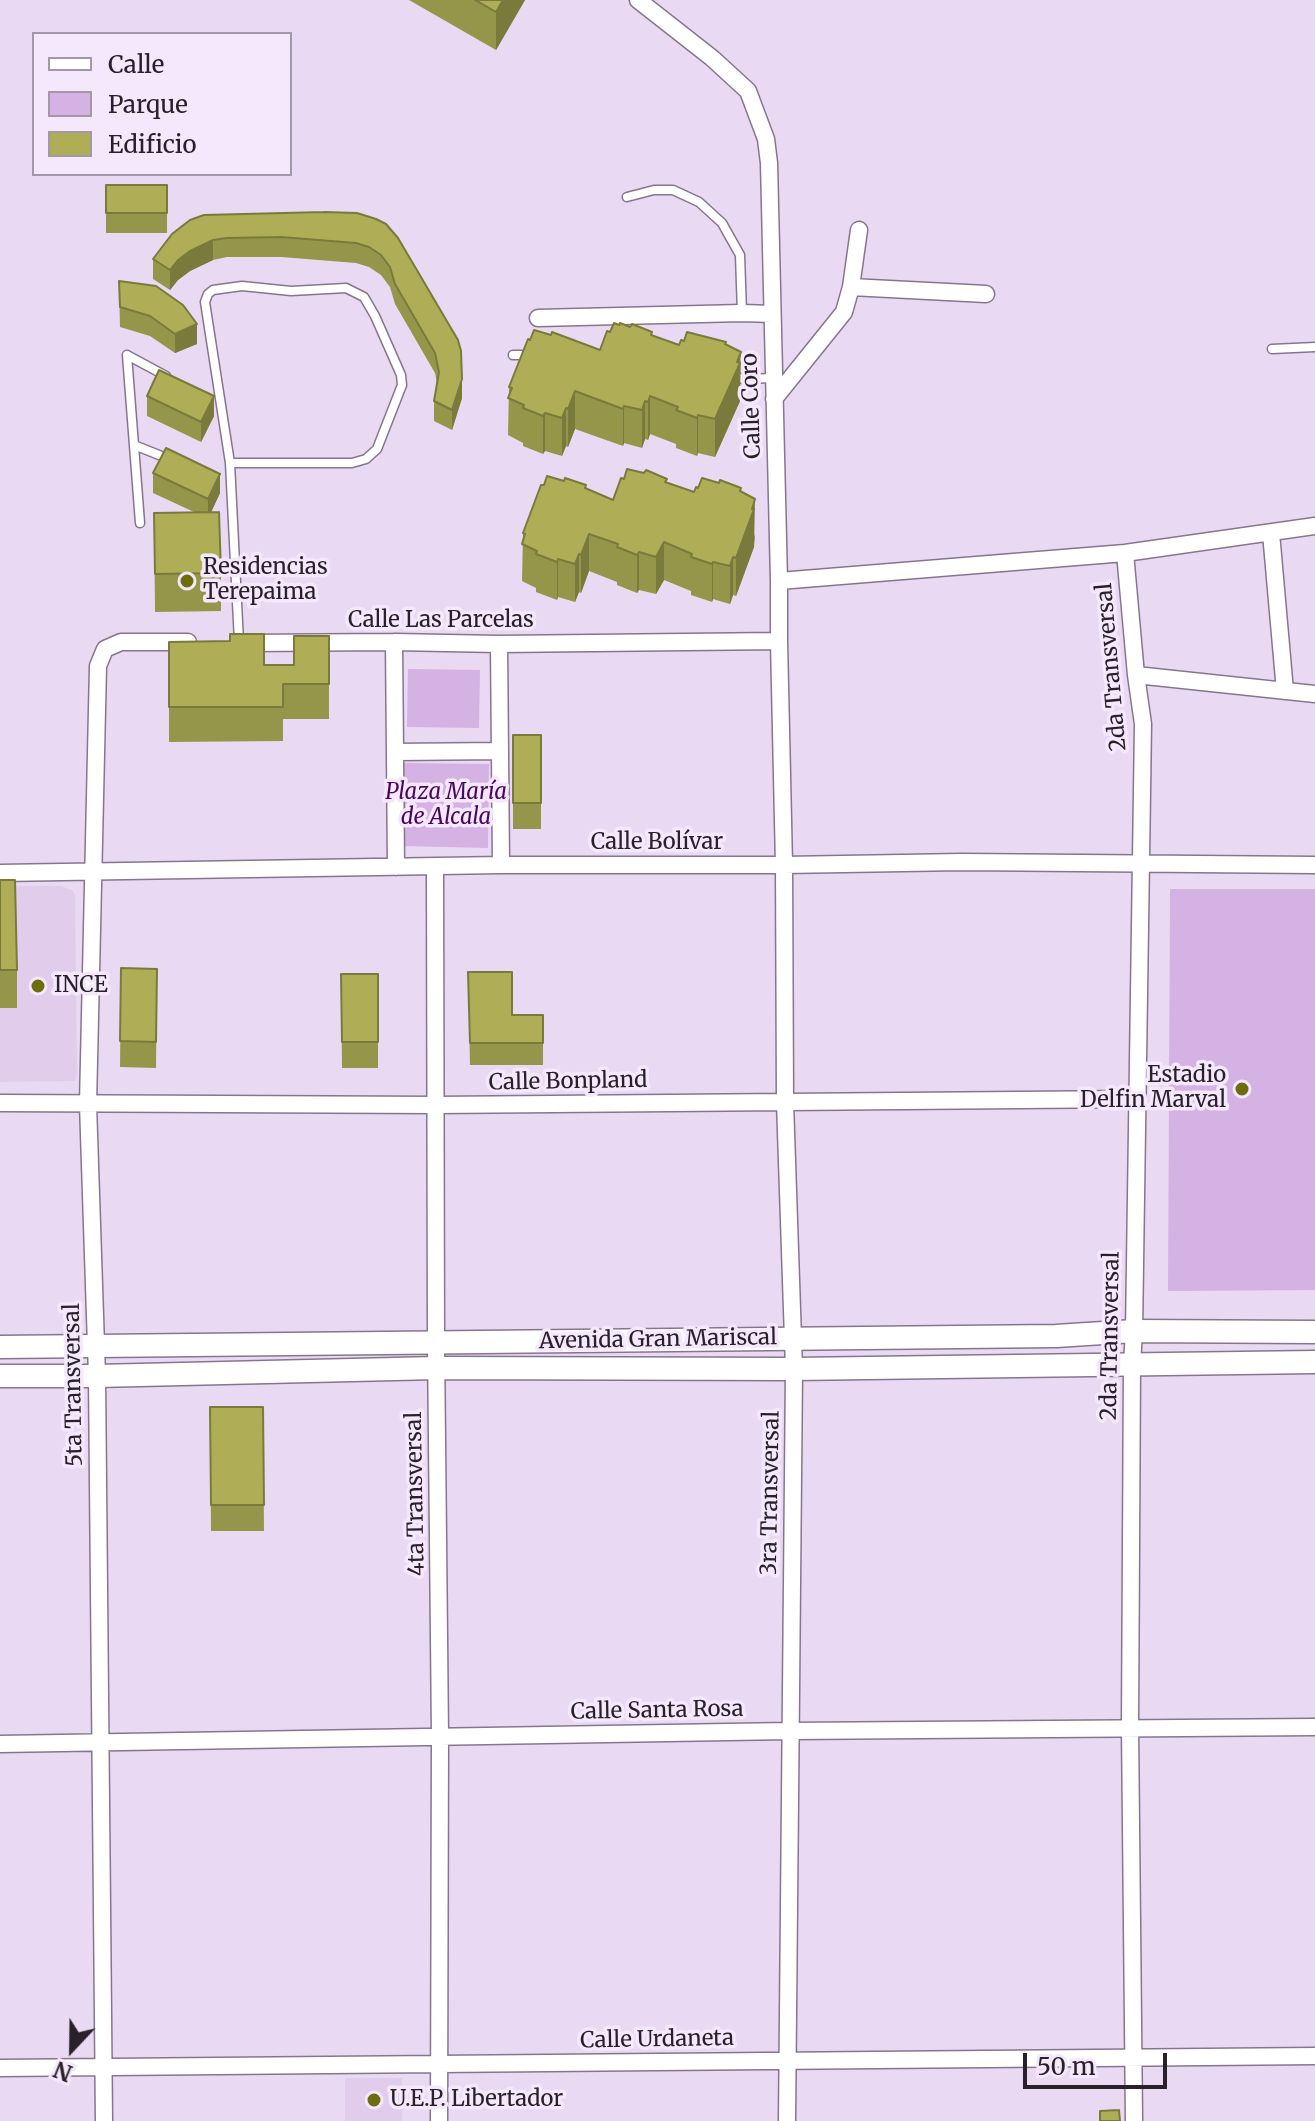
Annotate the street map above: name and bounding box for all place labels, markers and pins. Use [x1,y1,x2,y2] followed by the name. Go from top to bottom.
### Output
[203,555,328,606] place label: Residencias Terepaima
[178,572,196,590] marker: Residencias Terepaima
[54,973,108,999] place label: INCE
[29,977,47,995] marker: INCE
[1080,1063,1226,1114] place label: Estadio Delfin Marval
[1233,1080,1251,1098] marker: Estadio Delfin Marval
[390,2087,563,2113] place label: U.E.P. Libertador
[365,2091,383,2109] marker: U.E.P. Libertador

